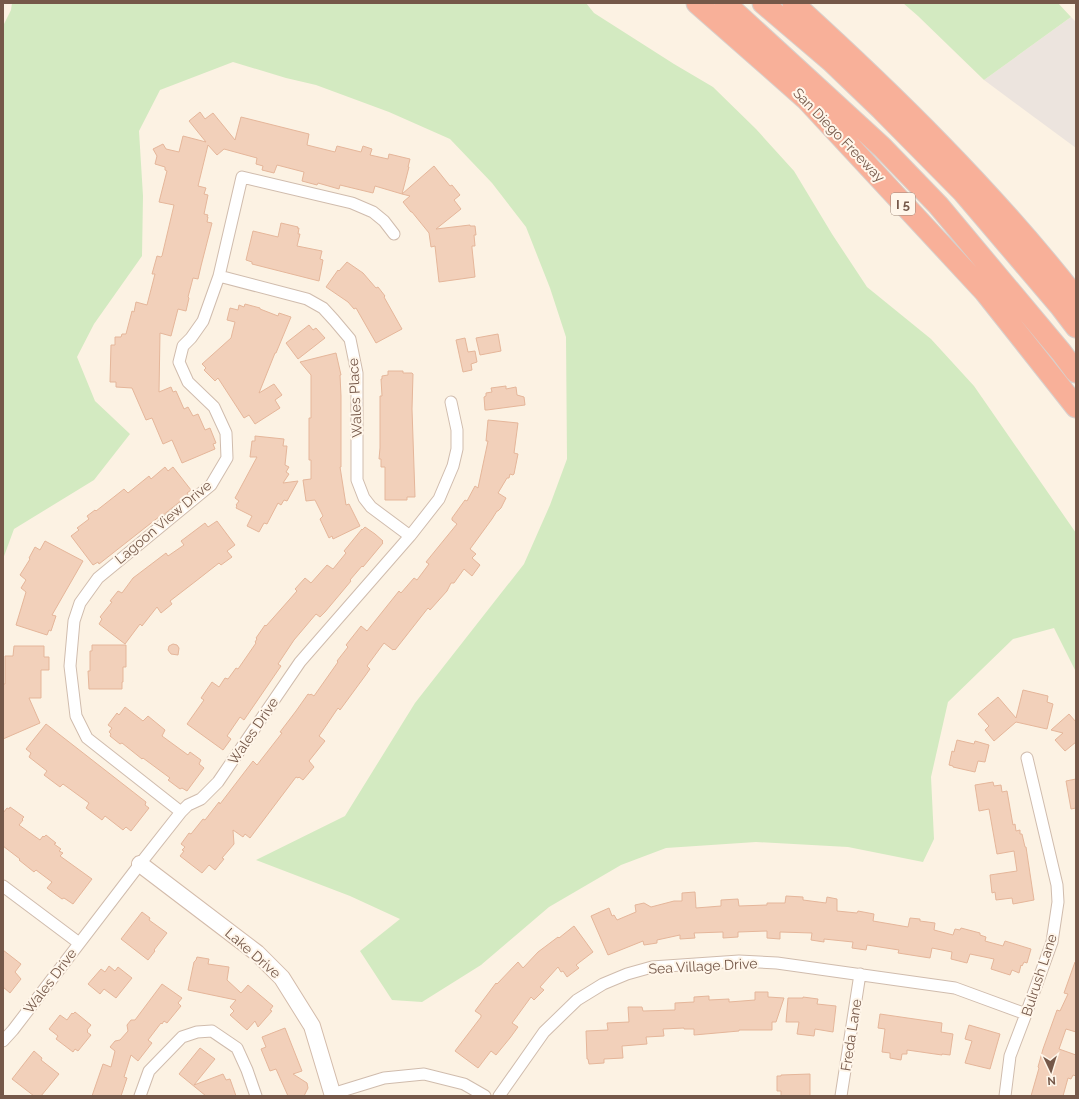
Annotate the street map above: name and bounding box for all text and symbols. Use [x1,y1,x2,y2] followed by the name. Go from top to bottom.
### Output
[790,85,888,186] street label: San Diego Freeway
[891,193,915,215] road number: I 5
[345,358,365,438] street label: Wales Place
[112,477,214,567] street label: Lagoon View Drive
[225,694,281,768] street label: Wales Drive
[222,925,284,981] street label: Lake Drive
[1018,932,1060,1018] street label: Bulrush Lane
[20,945,80,1017] street label: Wales Drive
[648,955,758,977] street label: Sea Village Drive
[837,998,865,1072] street label: Freda Lane
[1031,1051,1071,1091] north arrow
[1047,1074,1056,1087] text: N

